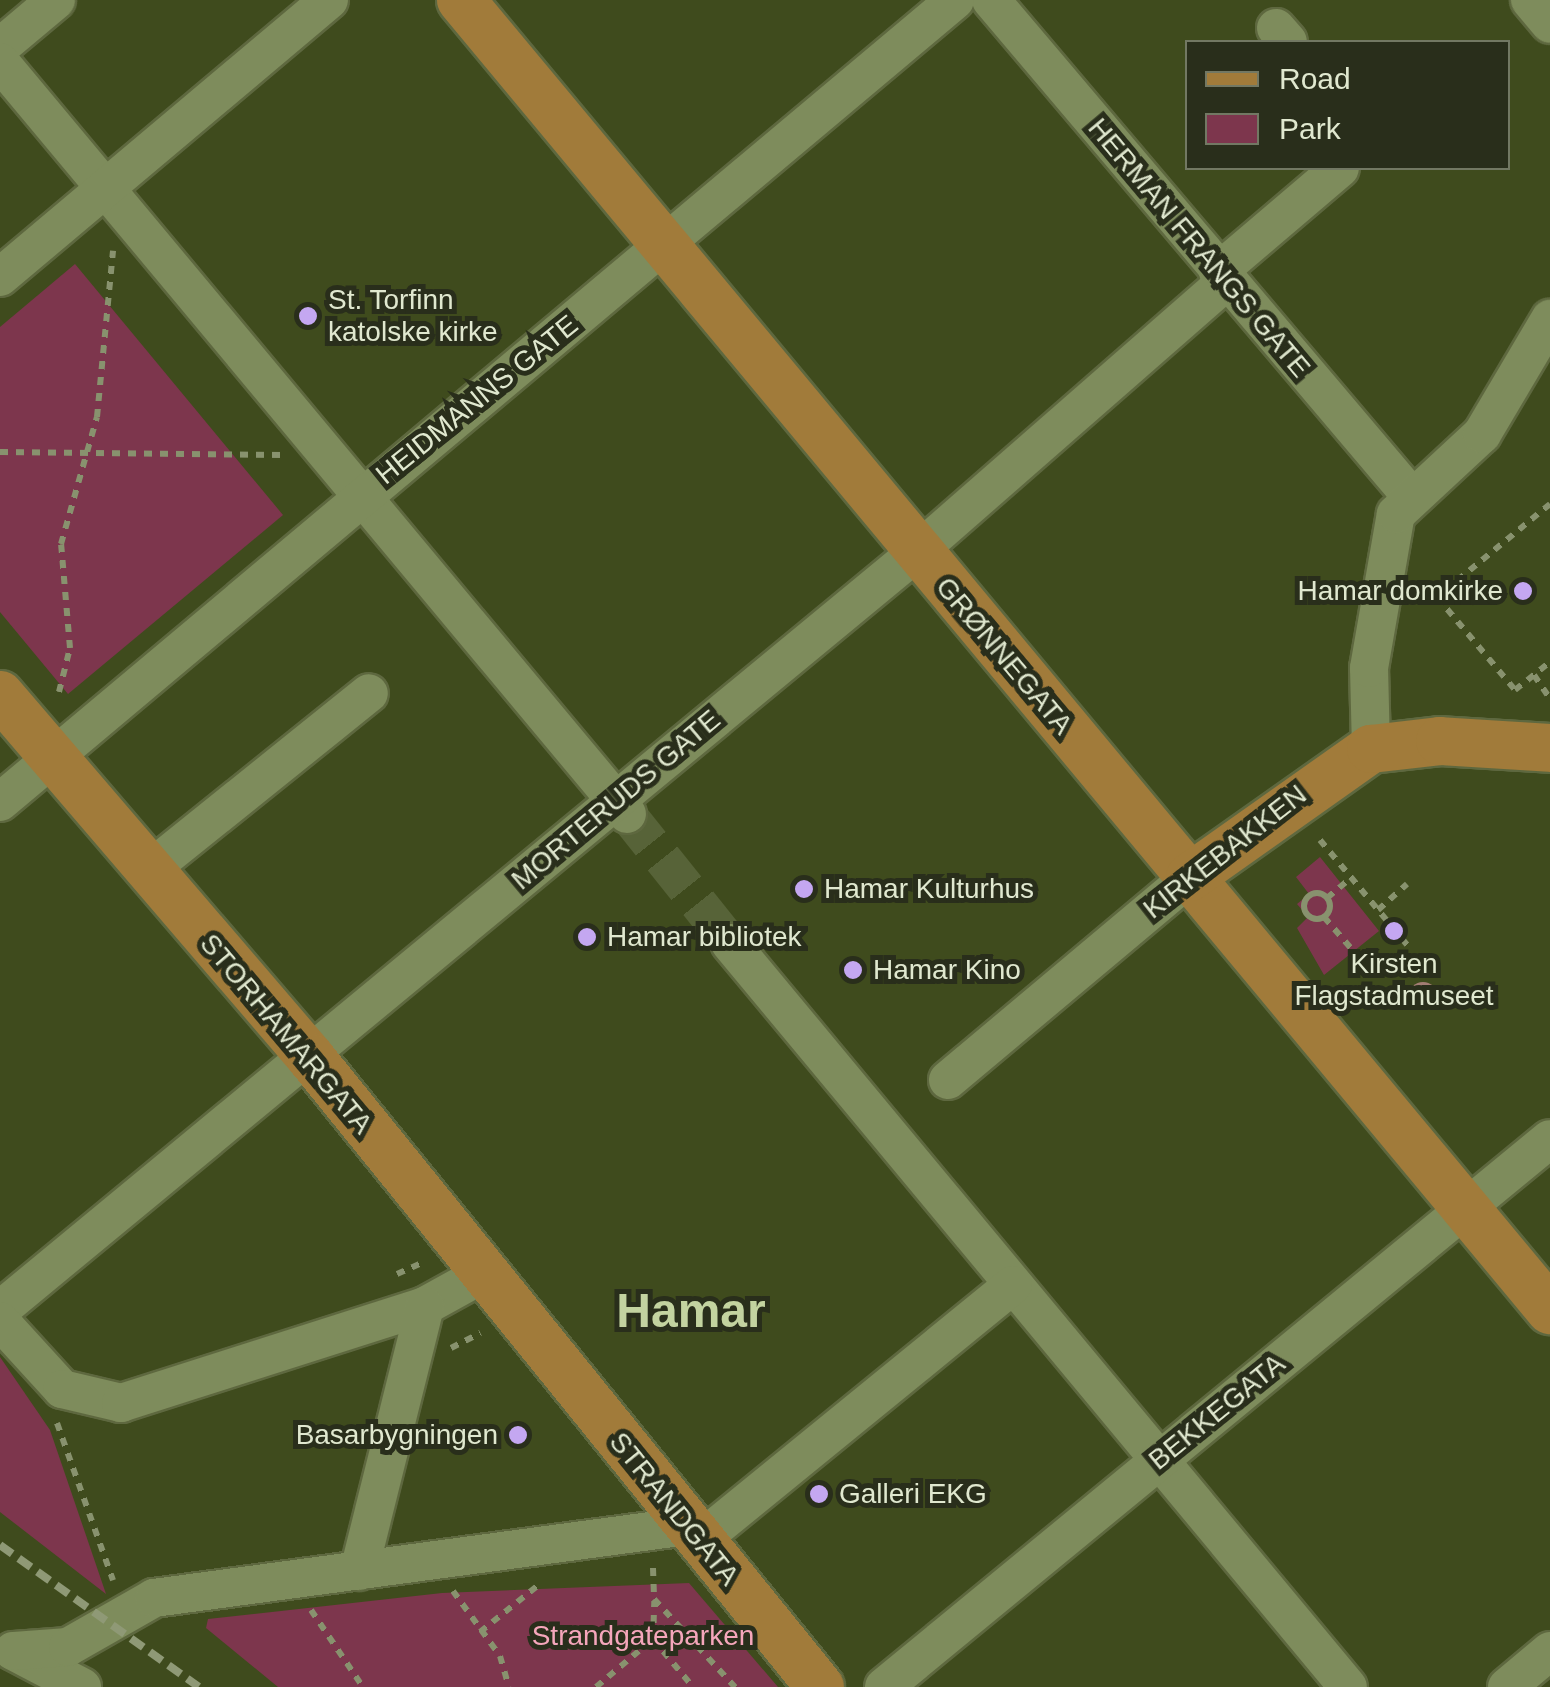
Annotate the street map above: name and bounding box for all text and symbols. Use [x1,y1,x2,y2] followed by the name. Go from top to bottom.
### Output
[1185,40,1510,170] legend
[1279,62,1351,95] text: Road
[1081,112,1317,384] street label: HERMAN FRANGS GATE
[1279,112,1341,145] text: Park
[328,283,498,349] place label: St. Torfinn katolske kirke
[297,305,319,327] marker: St. Torfinn katolske kirke
[369,308,585,492] street label: HEIDMANNS GATE
[928,571,1080,741] street label: GRØNNEGATA
[1298,574,1503,608] place label: Hamar domkirke
[1512,580,1534,602] marker: Hamar domkirke
[505,703,727,897] street label: MORTERUDS GATE
[1137,778,1313,926] street label: KIRKEBAKKEN
[824,872,1034,906] place label: Hamar Kulturhus
[793,878,815,900] marker: Hamar Kulturhus
[607,920,802,954] place label: Hamar bibliotek
[1383,920,1405,942] marker: Kirsten Flagstadmuseet
[576,926,598,948] marker: Hamar bibliotek
[193,927,379,1141] street label: STORHAMARGATA
[1294,947,1494,1013] place label: Kirsten Flagstadmuseet
[873,953,1021,987] place label: Hamar Kino
[842,959,864,981] marker: Hamar Kino
[616,1282,766,1340] district label: Hamar
[1142,1347,1292,1477] street label: BEKKEGATA
[296,1418,498,1452] place label: Basarbygningen
[507,1424,529,1446] marker: Basarbygningen
[602,1426,746,1592] street label: STRANDGATA
[839,1477,987,1511] place label: Galleri EKG
[808,1483,830,1505] marker: Galleri EKG
[532,1619,754,1653] park label: Strandgateparken

